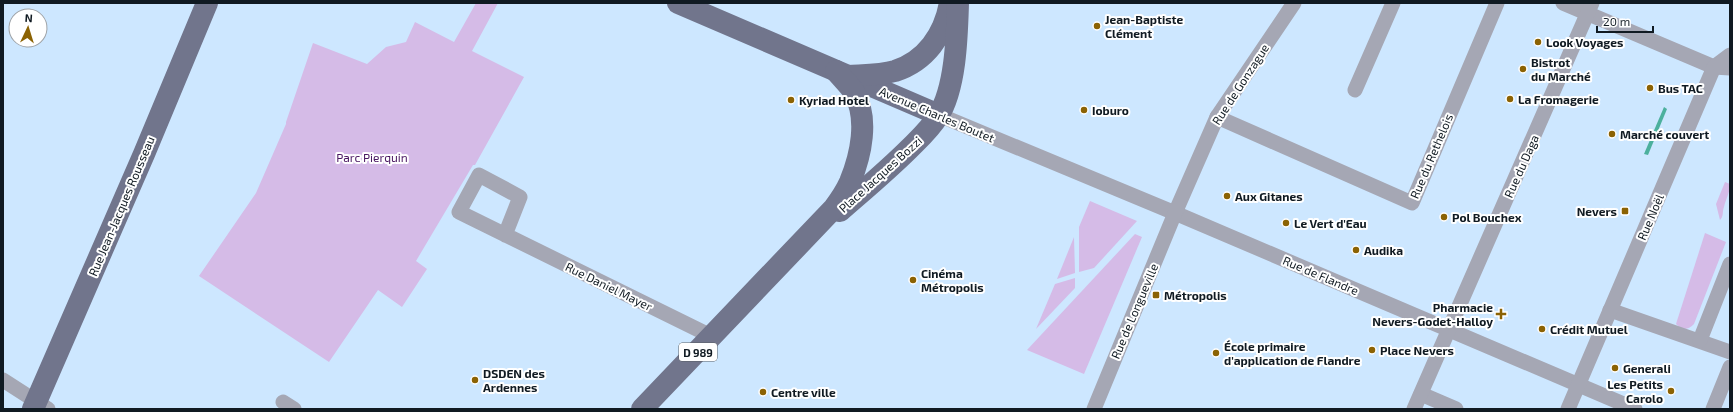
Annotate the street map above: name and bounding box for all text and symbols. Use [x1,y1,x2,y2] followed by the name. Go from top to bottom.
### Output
[8,8,48,48] north arrow
[1597,8,1653,34] scale bar
[24,11,33,24] text: N
[1105,12,1183,40] place label: Jean-Baptiste Clément
[1603,14,1630,28] text: 20 m
[1092,21,1102,31] marker: Jean-Baptiste Clément
[1546,35,1623,50] place label: Look Voyages
[1533,37,1543,47] marker: Look Voyages
[1209,41,1271,127] street label: Rue de Gonzague
[1531,55,1591,83] place label: Bistrot du Marché
[1518,64,1528,74] marker: Bistrot du Marché
[1658,81,1703,95] place label: Bus TAC
[877,83,997,145] street label: Avenue Charles Boutet
[1645,83,1655,93] marker: Bus TAC
[1518,92,1599,106] place label: La Fromagerie
[799,93,869,108] place label: Kyriad Hotel
[1505,94,1515,104] marker: La Fromagerie
[786,95,796,105] marker: Kyriad Hotel
[1092,103,1129,117] place label: Ioburo
[1079,105,1089,115] marker: Ioburo
[1407,111,1455,201] street label: Rue du Rethelois
[1620,127,1709,141] place label: Marché couvert
[1607,129,1617,139] marker: Marché couvert
[1501,132,1541,200] street label: Rue du Daga
[836,133,924,215] street label: Place Jacques Bozzi
[85,134,157,278] street label: Rue Jean-Jacques Rousseau
[336,150,408,164] park label: Parc Pierquin
[1235,189,1303,203] place label: Aux Gitanes
[1222,191,1232,201] marker: Aux Gitanes
[1634,191,1666,242] street label: Rue Noël
[1577,204,1617,218] place label: Nevers
[1620,206,1630,216] marker: Nevers
[1452,210,1522,224] place label: Pol Bouchex
[1439,212,1449,222] marker: Pol Bouchex
[1294,216,1367,230] place label: Le Vert d'Eau
[1281,218,1291,228] marker: Le Vert d'Eau
[1364,243,1403,257] place label: Audika
[1351,245,1361,255] marker: Audika
[1281,253,1361,297] street label: Rue de Flandre
[563,259,655,313] street label: Rue Daniel Mayer
[1108,261,1160,361] street label: Rue de Longueville
[921,266,984,294] place label: Cinéma Métropolis
[908,275,918,285] marker: Cinéma Métropolis
[1164,288,1227,302] place label: Métropolis
[1151,290,1161,300] marker: Métropolis
[1372,300,1493,329] place label: Pharmacie Nevers-Godet-Halloy
[1496,309,1506,319] marker: Pharmacie Nevers-Godet-Halloy
[1550,322,1628,336] place label: Crédit Mutuel
[1537,324,1547,334] marker: Crédit Mutuel
[1224,339,1361,367] place label: École primaire d'application de Flandre
[679,343,717,361] road number: D 989
[1380,343,1454,357] place label: Place Nevers
[1367,345,1377,355] marker: Place Nevers
[1211,348,1221,358] marker: École primaire d'application de Flandre
[1623,361,1671,375] place label: Generali
[1610,363,1620,373] marker: Generali
[483,366,545,394] place label: DSDEN des Ardennes
[470,375,480,385] marker: DSDEN des Ardennes
[1607,377,1663,405] place label: Les Petits Carolo
[771,385,836,399] place label: Centre ville
[1666,386,1676,396] marker: Les Petits Carolo
[758,387,768,397] marker: Centre ville

